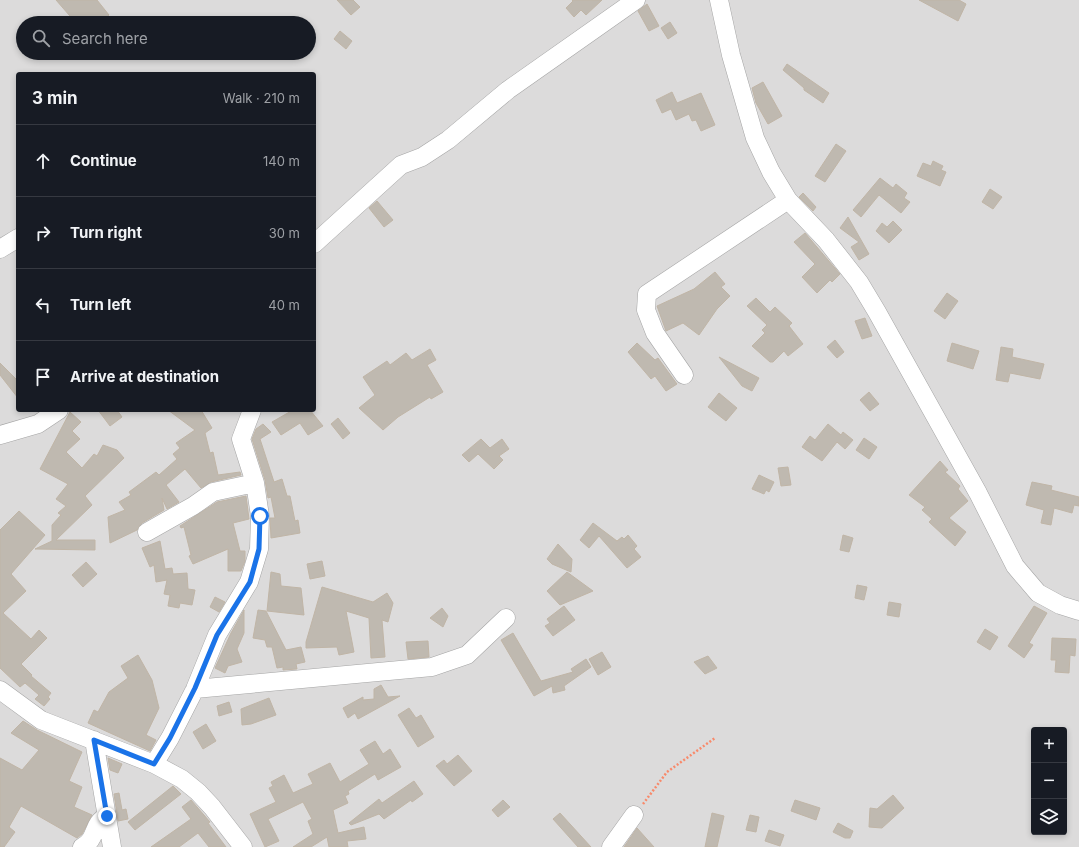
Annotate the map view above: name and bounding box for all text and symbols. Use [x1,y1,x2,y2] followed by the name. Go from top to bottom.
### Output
[16,16,316,60] search box
[30,27,52,49] icon: search
[62,29,148,48] text: Search here
[32,88,78,108] text: 3 min
[223,90,300,106] text: Walk · 210 m
[32,150,54,172] icon: ahead
[70,151,137,170] text: Continue
[263,153,300,169] text: 140 m
[32,222,54,244] icon: right
[70,223,142,242] text: Turn right
[269,225,300,241] text: 30 m
[32,294,54,316] icon: left
[70,295,131,314] text: Turn left
[268,297,300,313] text: 40 m
[32,366,54,388] icon: arrive
[70,367,219,386] text: Arrive at destination
[251,507,269,525] route start
[1031,727,1067,835] map controls
[1031,727,1067,763] button: +
[1031,763,1067,799] button: −
[1031,799,1067,835] button: layers
[98,807,116,825] route end

